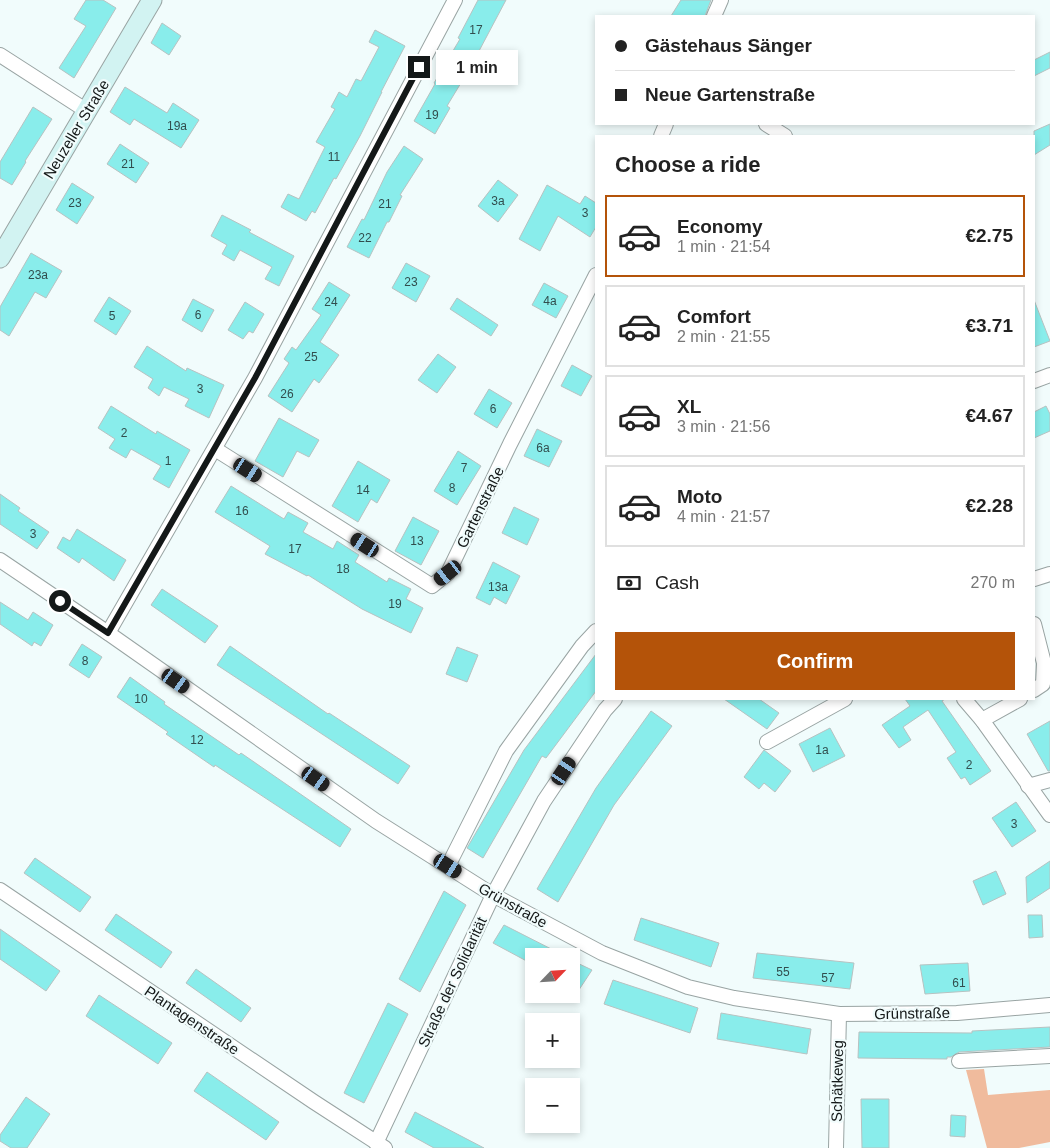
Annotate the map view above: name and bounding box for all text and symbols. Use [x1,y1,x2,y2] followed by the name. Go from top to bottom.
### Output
[469,23,483,37] house number: 17
[645,35,812,56] text: Gästehaus Sänger
[436,50,519,84] callout: 1 min
[408,56,430,78] route end
[456,59,498,76] text: 1 min
[40,76,112,182] street label: Neuzeller Straße
[645,84,815,105] text: Neue Gartenstraße
[425,108,439,122] house number: 19
[167,119,187,133] house number: 19a
[328,150,341,164] house number: 11
[615,152,760,177] text: Choose a ride
[121,157,135,171] house number: 21
[491,194,505,208] house number: 3a
[68,196,82,210] house number: 23
[378,197,392,211] house number: 21
[582,206,589,220] house number: 3
[617,214,662,259] icon: car
[677,216,763,237] text: Economy
[965,225,1013,246] text: €2.75
[358,231,372,245] house number: 22
[677,238,770,255] text: 1 min · 21:54
[28,268,48,282] house number: 23a
[404,275,418,289] house number: 23
[543,294,557,308] house number: 4a
[324,295,338,309] house number: 24
[617,304,662,349] icon: car
[677,306,751,327] text: Comfort
[195,308,202,322] house number: 6
[109,309,116,323] house number: 5
[965,315,1013,336] text: €3.71
[677,328,770,345] text: 2 min · 21:55
[304,350,318,364] house number: 25
[197,382,204,396] house number: 3
[280,387,294,401] house number: 26
[617,394,662,439] icon: car
[677,396,701,417] text: XL
[490,402,497,416] house number: 6
[965,405,1013,426] text: €4.67
[677,418,770,435] text: 3 min · 21:56
[121,426,128,440] house number: 2
[536,441,550,455] house number: 6a
[165,454,172,468] house number: 1
[231,456,264,484] car
[461,461,468,475] house number: 7
[453,464,507,550] street label: Gartenstraße
[449,481,456,495] house number: 8
[356,483,370,497] house number: 14
[617,484,662,529] icon: car
[677,486,722,507] text: Moto
[965,495,1013,516] text: €2.28
[235,504,249,518] house number: 16
[677,508,770,525] text: 4 min · 21:57
[30,527,37,541] house number: 3
[348,531,381,559] car
[410,534,424,548] house number: 13
[288,542,302,556] house number: 17
[431,558,464,588] car
[336,562,350,576] house number: 18
[615,569,643,597] icon: cash
[655,572,699,593] text: Cash
[971,574,1015,591] text: 270 m
[488,580,508,594] house number: 13a
[49,590,71,612] route start
[388,597,402,611] house number: 19
[615,632,1015,690] button: Confirm
[82,654,89,668] house number: 8
[159,666,192,696] car
[134,692,148,706] house number: 10
[190,733,204,747] house number: 12
[815,743,829,757] house number: 1a
[549,754,578,788] car
[966,758,973,772] house number: 2
[299,764,332,794] car
[1011,817,1018,831] house number: 3
[431,852,464,880] car
[476,879,550,931] street label: Grünstraße
[414,913,490,1050] street label: Straße der Solidarität
[525,948,580,1002] north arrow
[525,948,580,1133] map controls
[776,965,790,979] house number: 55
[821,971,835,985] house number: 57
[952,976,966,990] house number: 61
[142,982,242,1058] street label: Plantagenstraße
[874,1004,950,1022] street label: Grünstraße
[525,1013,580,1068] button: +
[828,1040,846,1122] street label: Schätkeweg
[525,1078,580,1133] button: −

